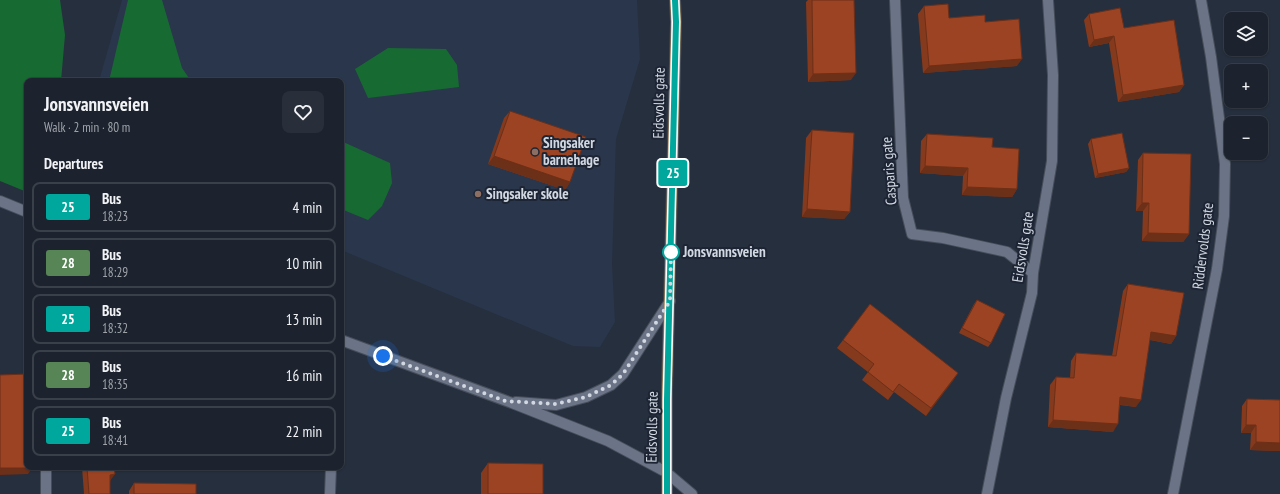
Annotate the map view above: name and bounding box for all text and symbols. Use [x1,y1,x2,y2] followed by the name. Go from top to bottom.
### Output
[1224,12,1268,160] map controls
[1224,12,1268,56] button: layers
[1224,64,1268,108] button: +
[648,67,669,139] street label: Eidsvolls gate
[282,91,324,133] button: heart
[44,92,149,116] text: Jonsvannsveien
[1224,116,1268,160] button: −
[44,119,130,136] text: Walk · 2 min · 80 m
[543,133,599,169] place label: Singsaker barnehage
[877,136,900,206] street label: Casparis gate
[530,147,540,157] marker: Singsaker barnehage
[44,154,103,173] text: Departures
[655,160,691,186] line badge: 25
[666,164,680,182] text: 25
[486,184,569,203] place label: Singsaker skole
[102,189,121,208] text: Bus
[473,189,483,199] marker: Singsaker skole
[61,198,75,216] text: 25
[292,198,322,217] text: 4 min
[1188,202,1217,290] street label: Riddervolds gate
[102,208,128,225] text: 18:23
[1008,210,1037,284] street label: Eidsvolls gate
[682,242,766,261] place label: Jonsvannsveien
[662,243,680,261] marker: Jonsvannsveien
[102,245,121,264] text: Bus
[61,254,75,272] text: 28
[286,254,322,273] text: 10 min
[102,264,128,281] text: 18:29
[102,301,121,320] text: Bus
[61,310,75,328] text: 25
[286,310,322,329] text: 13 min
[102,320,128,337] text: 18:32
[373,346,393,366] your location
[102,357,121,376] text: Bus
[61,366,75,384] text: 28
[286,366,322,385] text: 16 min
[102,376,128,393] text: 18:35
[641,391,662,463] street label: Eidsvolls gate
[102,413,121,432] text: Bus
[61,422,75,440] text: 25
[286,422,322,441] text: 22 min
[102,432,128,449] text: 18:41

